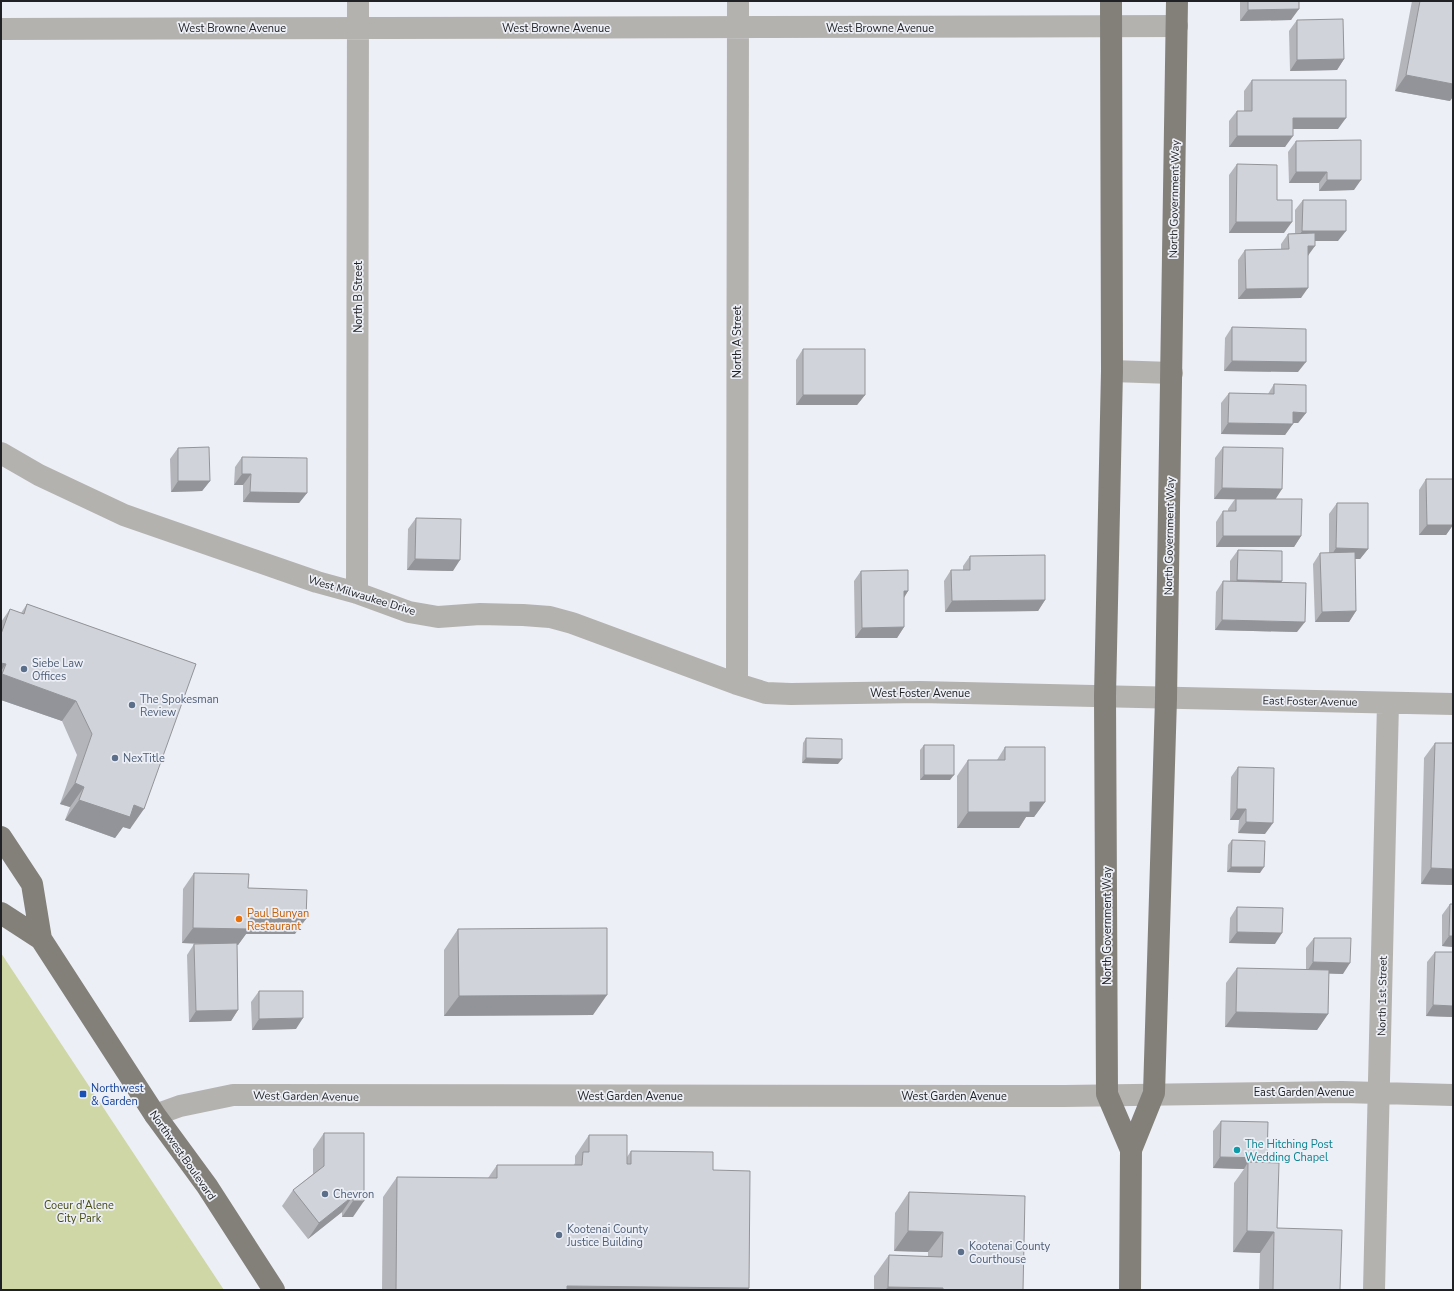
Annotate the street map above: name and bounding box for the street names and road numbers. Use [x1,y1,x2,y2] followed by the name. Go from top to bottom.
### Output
[178,21,286,36] street label: West Browne Avenue
[502,21,610,36] street label: West Browne Avenue
[826,21,934,36] street label: West Browne Avenue
[1166,139,1183,258] street label: North Government Way
[351,261,366,333] street label: North B Street
[730,306,745,378] street label: North A Street
[1161,476,1178,595] street label: North Government Way
[306,572,417,619] street label: West Milwaukee Drive
[870,686,970,701] street label: West Foster Avenue
[1262,693,1358,710] street label: East Foster Avenue
[1100,867,1115,985] street label: North Government Way
[1374,956,1391,1036] street label: North 1st Street
[1254,1085,1354,1100] street label: East Garden Avenue
[253,1088,359,1105] street label: West Garden Avenue
[577,1089,683,1104] street label: West Garden Avenue
[901,1089,1007,1104] street label: West Garden Avenue
[146,1108,219,1203] street label: Northwest Boulevard

